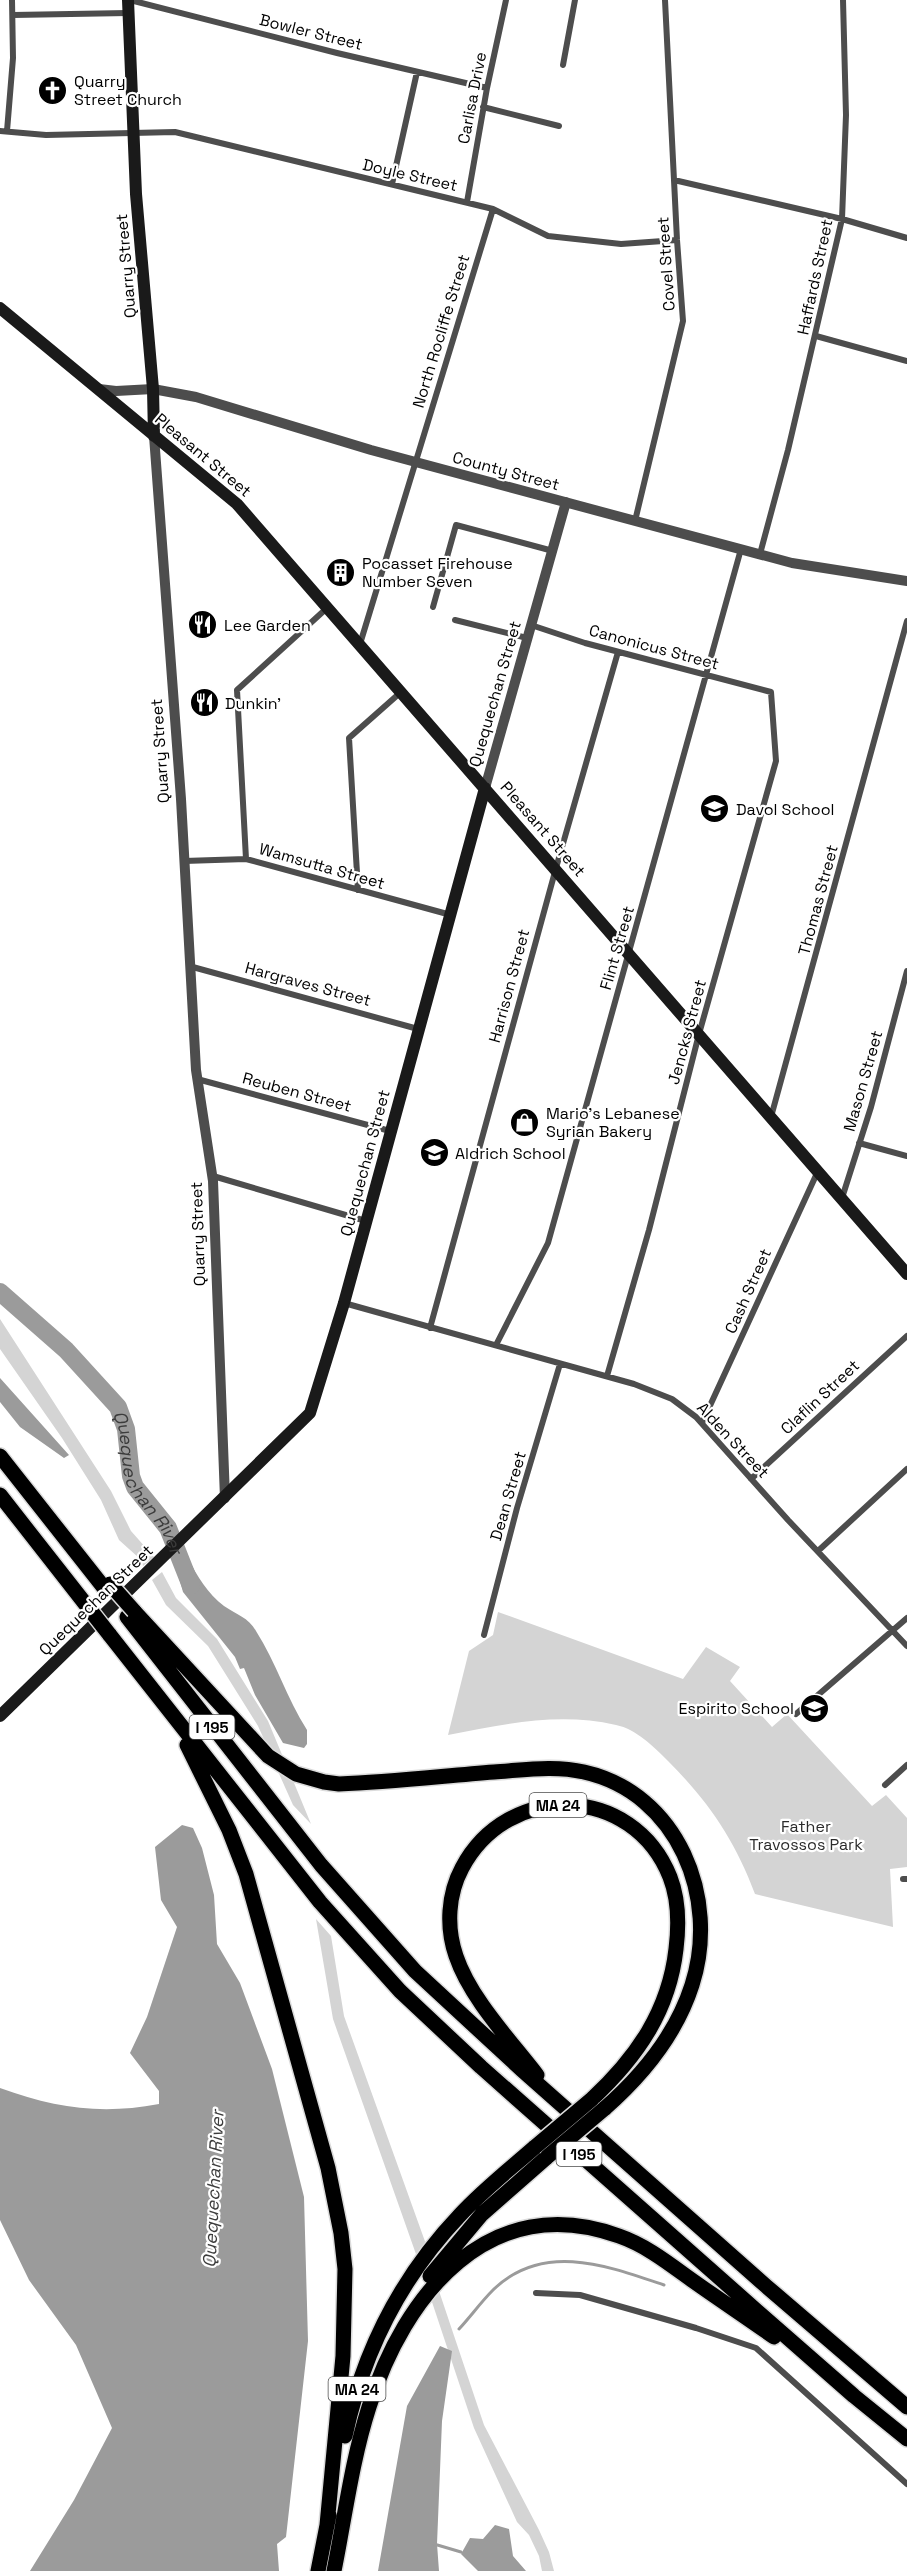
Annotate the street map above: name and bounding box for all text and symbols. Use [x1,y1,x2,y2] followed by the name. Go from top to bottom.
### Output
[257,9,365,55] street label: Bowler Street
[453,50,491,146] street label: Carlisa Drive
[74,71,182,110] place label: Quarry Street Church
[37,74,69,106] church icon: Quarry Street Church
[361,154,459,196] street label: Doyle Street
[111,213,141,319] street label: Quarry Street
[652,216,680,312] street label: Covel Street
[792,217,838,337] street label: Haffards Street
[408,252,474,410] street label: North Rocliffe Street
[150,408,256,502] street label: Pleasant Street
[450,447,562,495] street label: County Street
[362,553,513,592] place label: Pocasset Firehouse Number Seven
[325,556,357,588] building icon: Pocasset Firehouse Number Seven
[187,609,219,641] restaurant icon: Lee Garden
[224,615,311,636] place label: Lee Garden
[464,619,526,769] street label: Quequechan Street
[587,620,721,674] street label: Canonicus Street
[188,687,220,719] restaurant icon: Dunkin'
[225,693,281,714] place label: Dunkin'
[146,698,174,804] street label: Quarry Street
[496,777,590,881] street label: Pleasant Street
[699,793,731,825] school or university icon: Davol School
[736,799,834,820] place label: Davol School
[257,838,387,894] street label: Wamsutta Street
[793,842,843,958] street label: Thomas Street
[595,904,639,992] street label: Flint Street
[484,927,534,1045] street label: Harrison Street
[243,957,373,1011] street label: Hargraves Street
[663,977,711,1087] street label: Jencks Street
[839,1028,887,1134] street label: Mason Street
[240,1067,354,1117] street label: Reuben Street
[335,1087,395,1239] street label: Quequechan Street
[546,1103,680,1142] place label: Mario's Lebanese Syrian Bakery
[509,1106,541,1138] shop icon: Mario's Lebanese Syrian Bakery
[418,1137,450,1169] school or university icon: Aldrich School
[455,1143,566,1164] place label: Aldrich School
[186,1181,210,1287] street label: Quarry Street
[720,1245,776,1337] street label: Cash Street
[776,1355,864,1439] street label: Claflin Street
[692,1398,774,1482] street label: Alden Street
[109,1407,189,1559] water label: Quequechan River
[485,1449,531,1543] street label: Dean Street
[34,1540,158,1660] street label: Quequechan Street
[799,1692,831,1724] school or university icon: Espirito School
[678,1698,794,1719] place label: Espirito School
[190,1715,234,1739] road number: I 195
[530,1793,586,1817] road number: MA 24
[749,1816,863,1855] park label: Father Travossos Park
[197,2108,229,2268] water label: Quequechan River
[556,2142,602,2166] road number: I 195
[328,2377,386,2401] road number: MA 24

